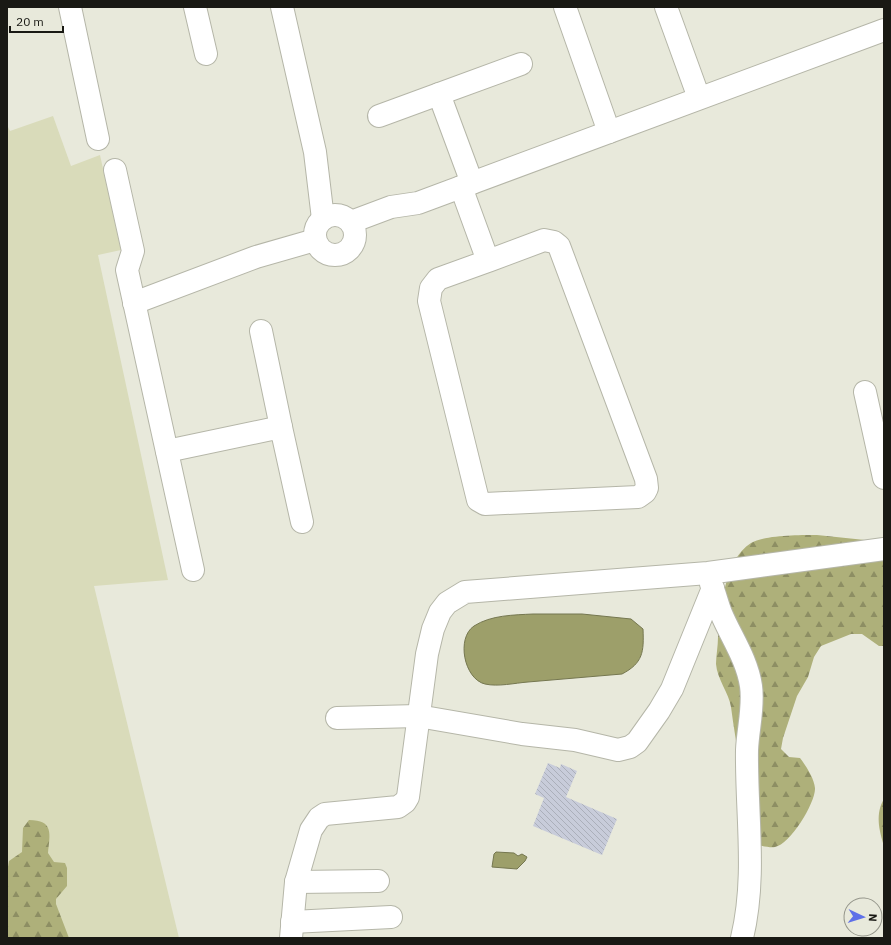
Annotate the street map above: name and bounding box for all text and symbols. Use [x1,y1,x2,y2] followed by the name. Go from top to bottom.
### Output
[10,8,63,34] scale bar
[16,14,44,29] text: 20 m
[843,897,883,937] north arrow
[866,913,880,922] text: N

